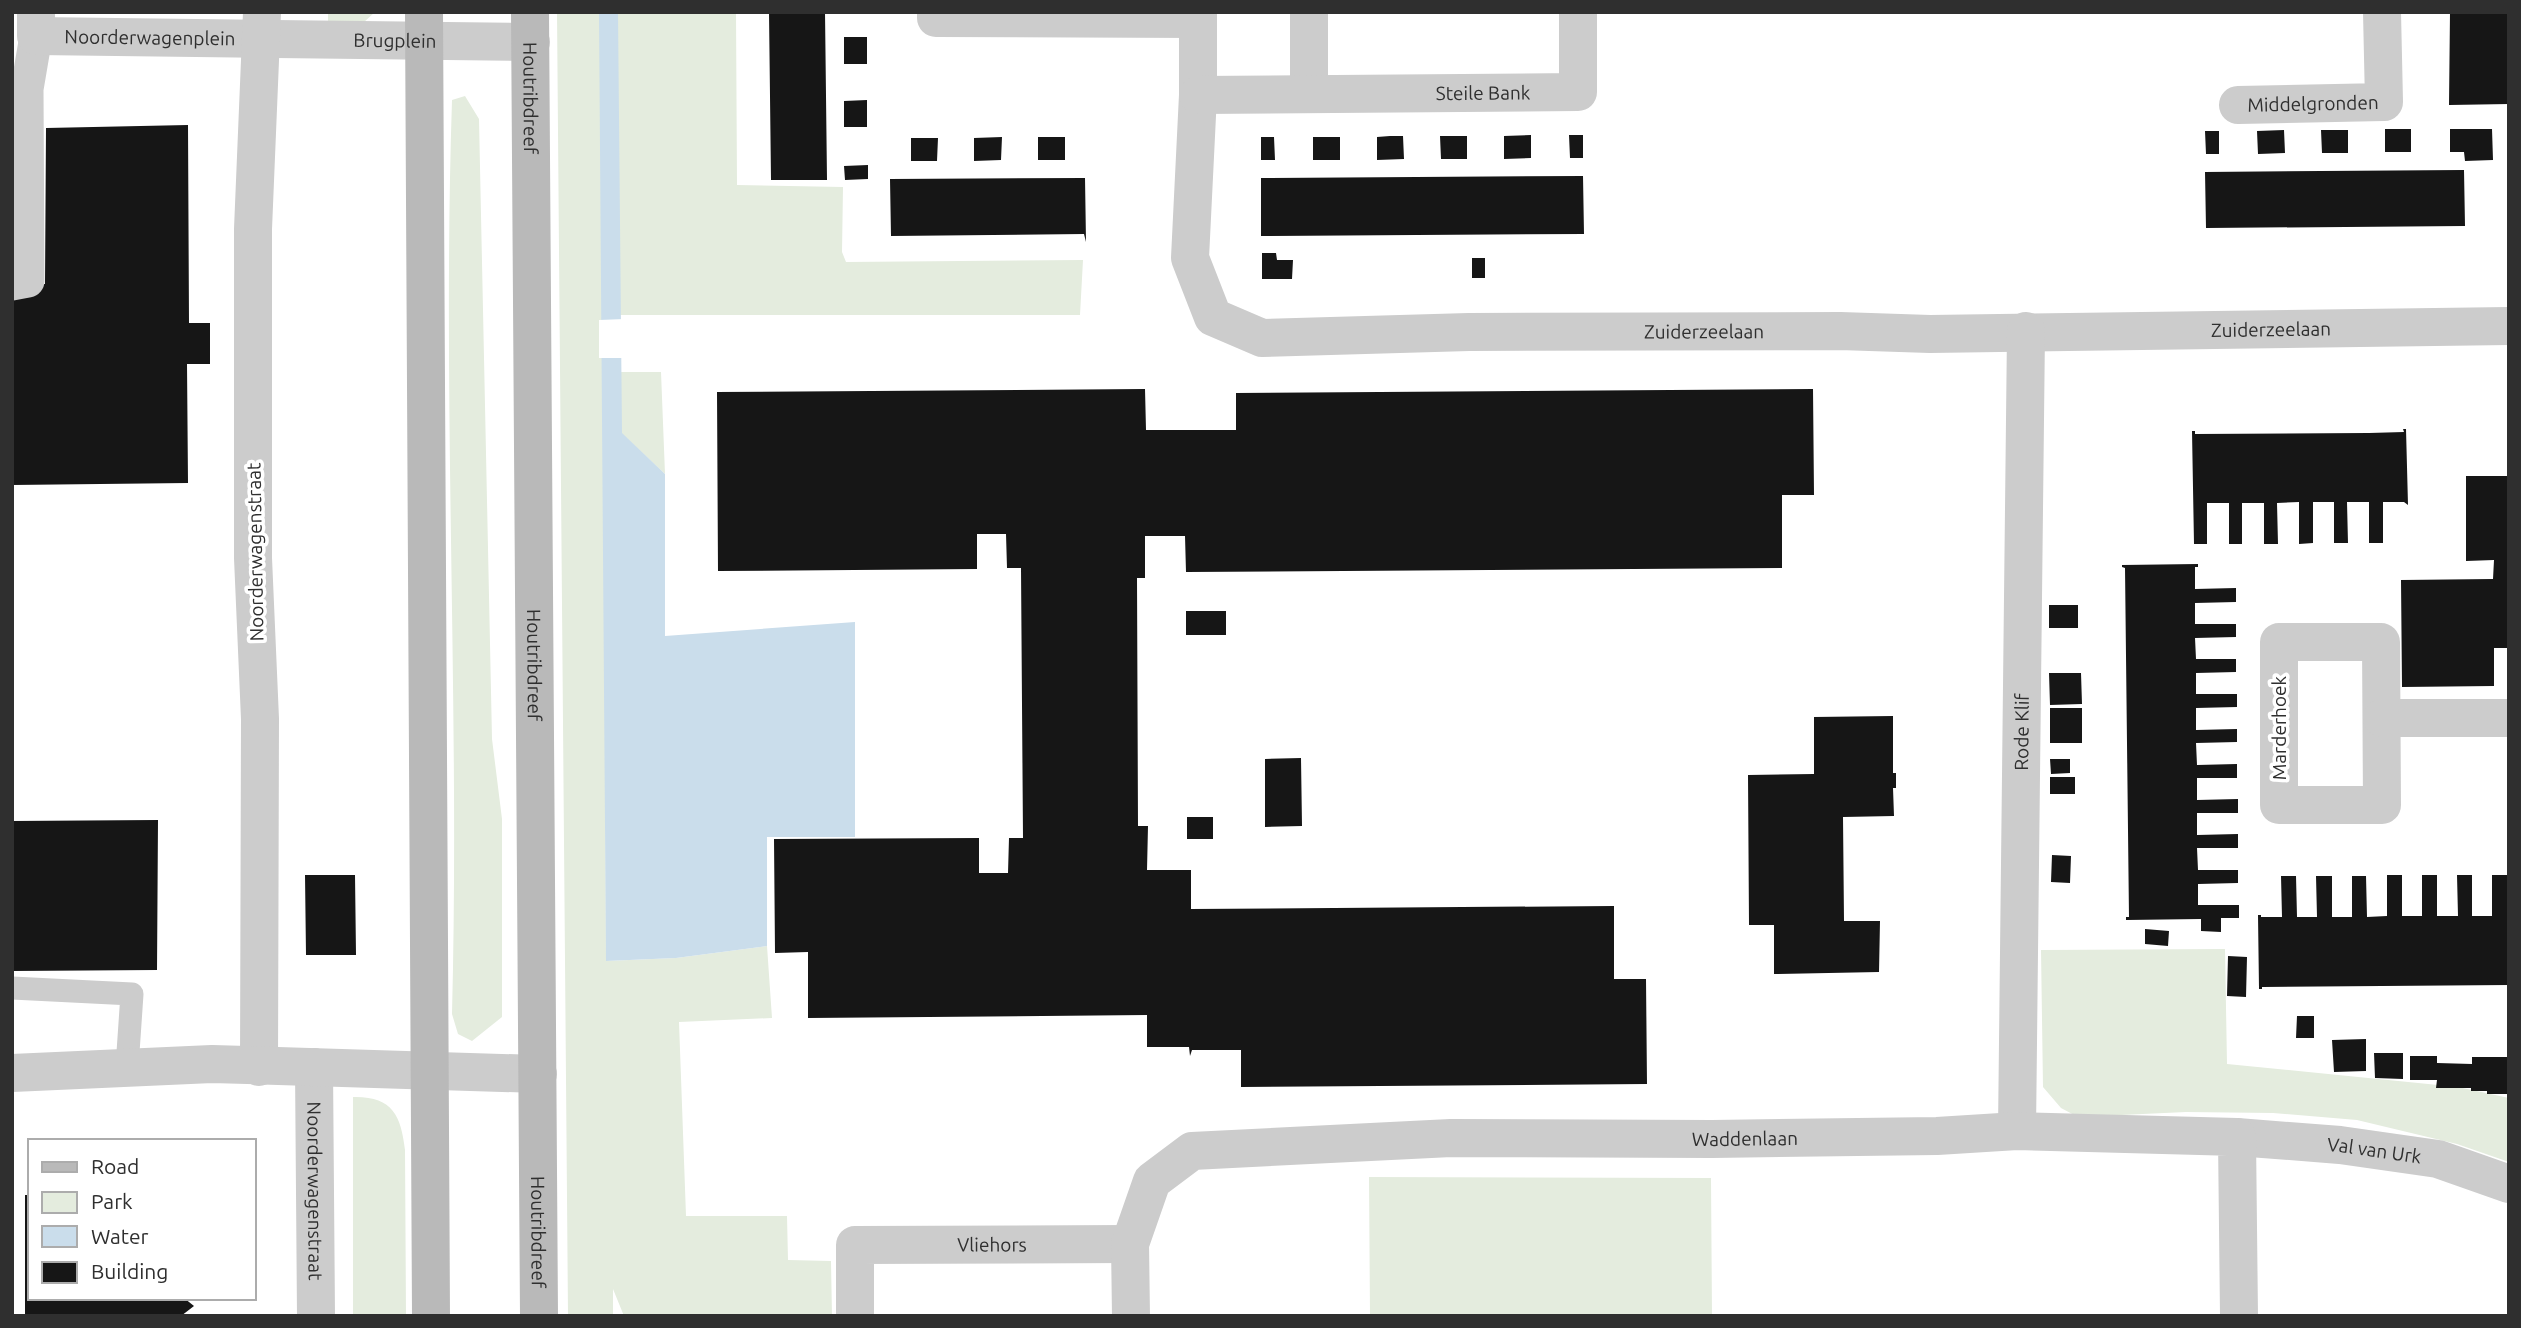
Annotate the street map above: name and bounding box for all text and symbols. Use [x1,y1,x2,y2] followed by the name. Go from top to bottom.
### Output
[64,25,236,49] street label: Noorderwagenplein
[353,29,437,52] street label: Brugplein
[519,42,542,155] street label: Houtribdreef
[1436,81,1531,104] street label: Steile Bank
[2247,91,2379,116] street label: Middelgronden
[2211,317,2331,341] street label: Zuiderzeelaan
[1644,320,1764,343] street label: Zuiderzeelaan
[242,462,268,642] street label: Noorderwagenstraat
[523,609,546,722] street label: Houtribdreef
[2268,675,2290,780] street label: Marderhoek
[2010,692,2033,771] street label: Rode Klif
[303,1101,327,1281] street label: Noorderwagenstraat
[1692,1127,1798,1150] street label: Waddenlaan
[2326,1133,2423,1168] street label: Val van Urk
[28,1139,256,1300] legend
[91,1154,139,1178] text: Road
[527,1176,550,1289] street label: Houtribdreef
[91,1189,133,1213] text: Park
[91,1224,149,1248] text: Water
[957,1233,1027,1256] street label: Vliehors
[91,1259,168,1283] text: Building

